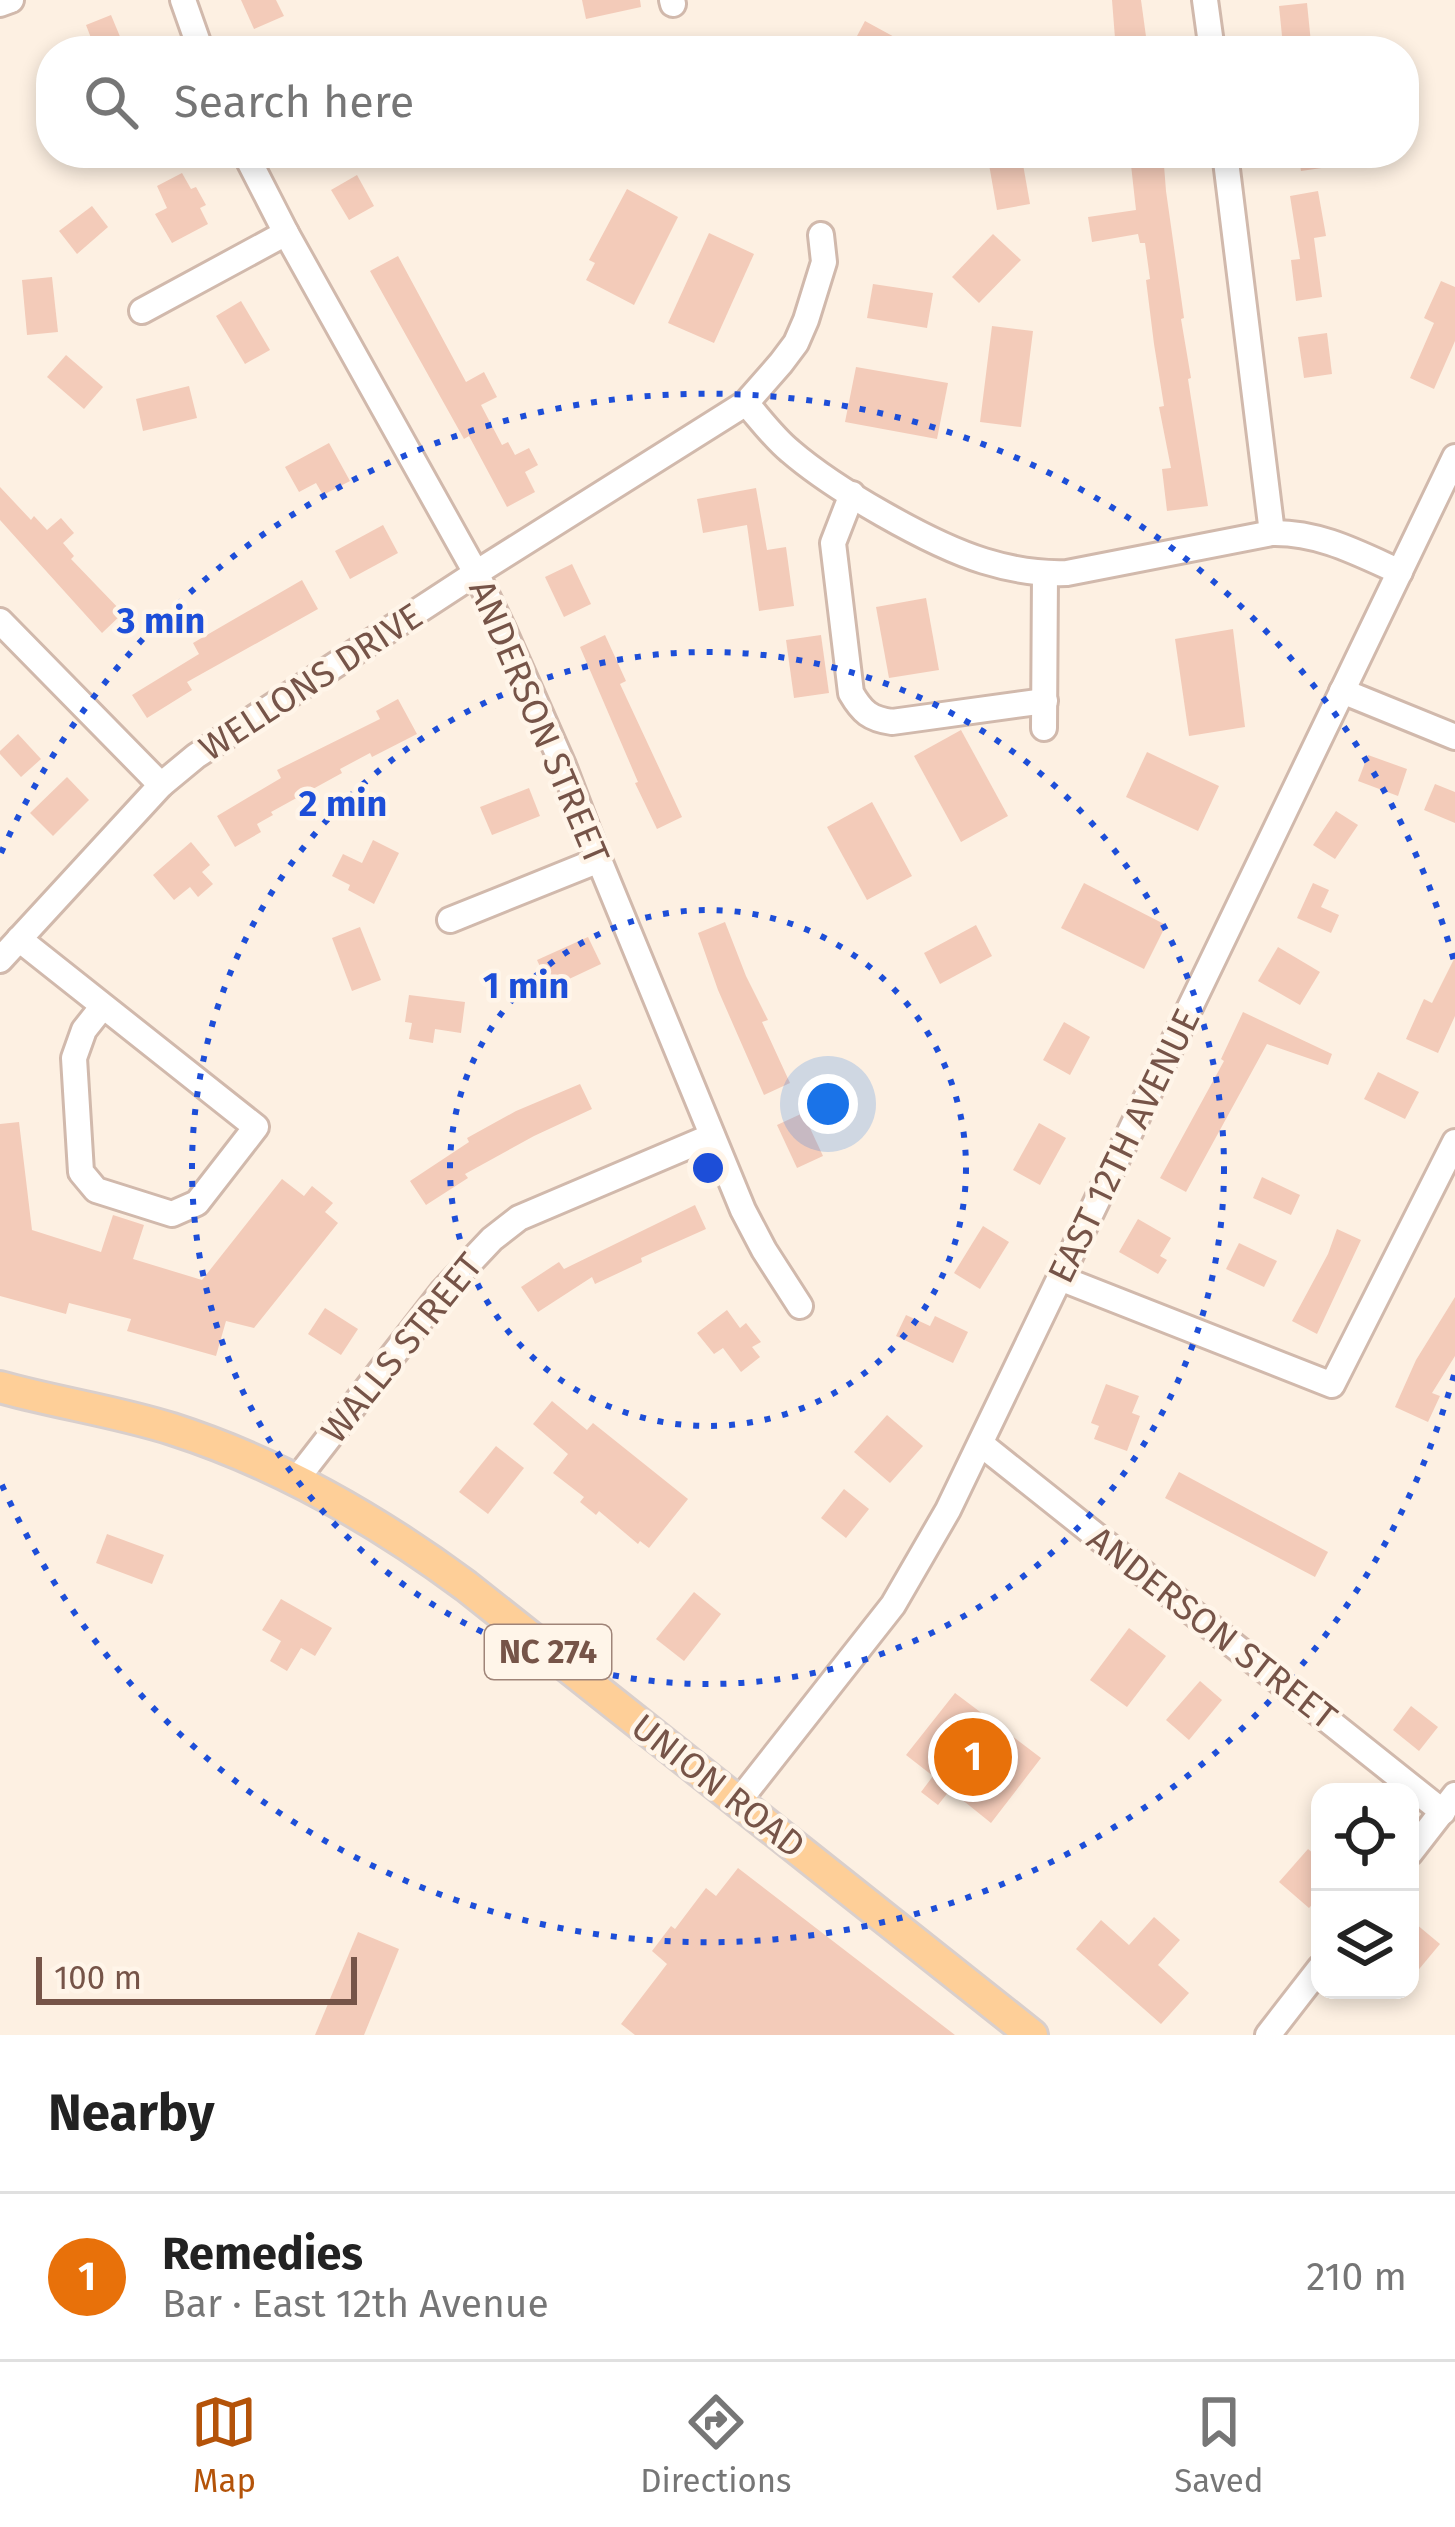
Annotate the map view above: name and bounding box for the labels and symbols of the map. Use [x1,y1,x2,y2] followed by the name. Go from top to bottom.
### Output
[459,573,619,871] street label: ANDERSON STREET
[191,594,431,770] street label: WELLONS DRIVE
[116,599,205,643] text: 3 min
[299,782,387,826] text: 2 min
[483,964,569,1008] text: 1 min
[1039,1002,1209,1290] street label: EAST 12TH AVENUE
[798,1074,858,1134] your location
[687,1147,729,1189] centre of rings
[312,1244,492,1452] street label: WALLS STREET
[1079,1517,1346,1739] street label: ANDERSON STREET
[485,1625,611,1679] road number: NC 274
[623,1705,813,1867] street label: UNION ROAD
[934,1712,1012,1802] pin: 1
[36,1951,357,2004] scale bar

